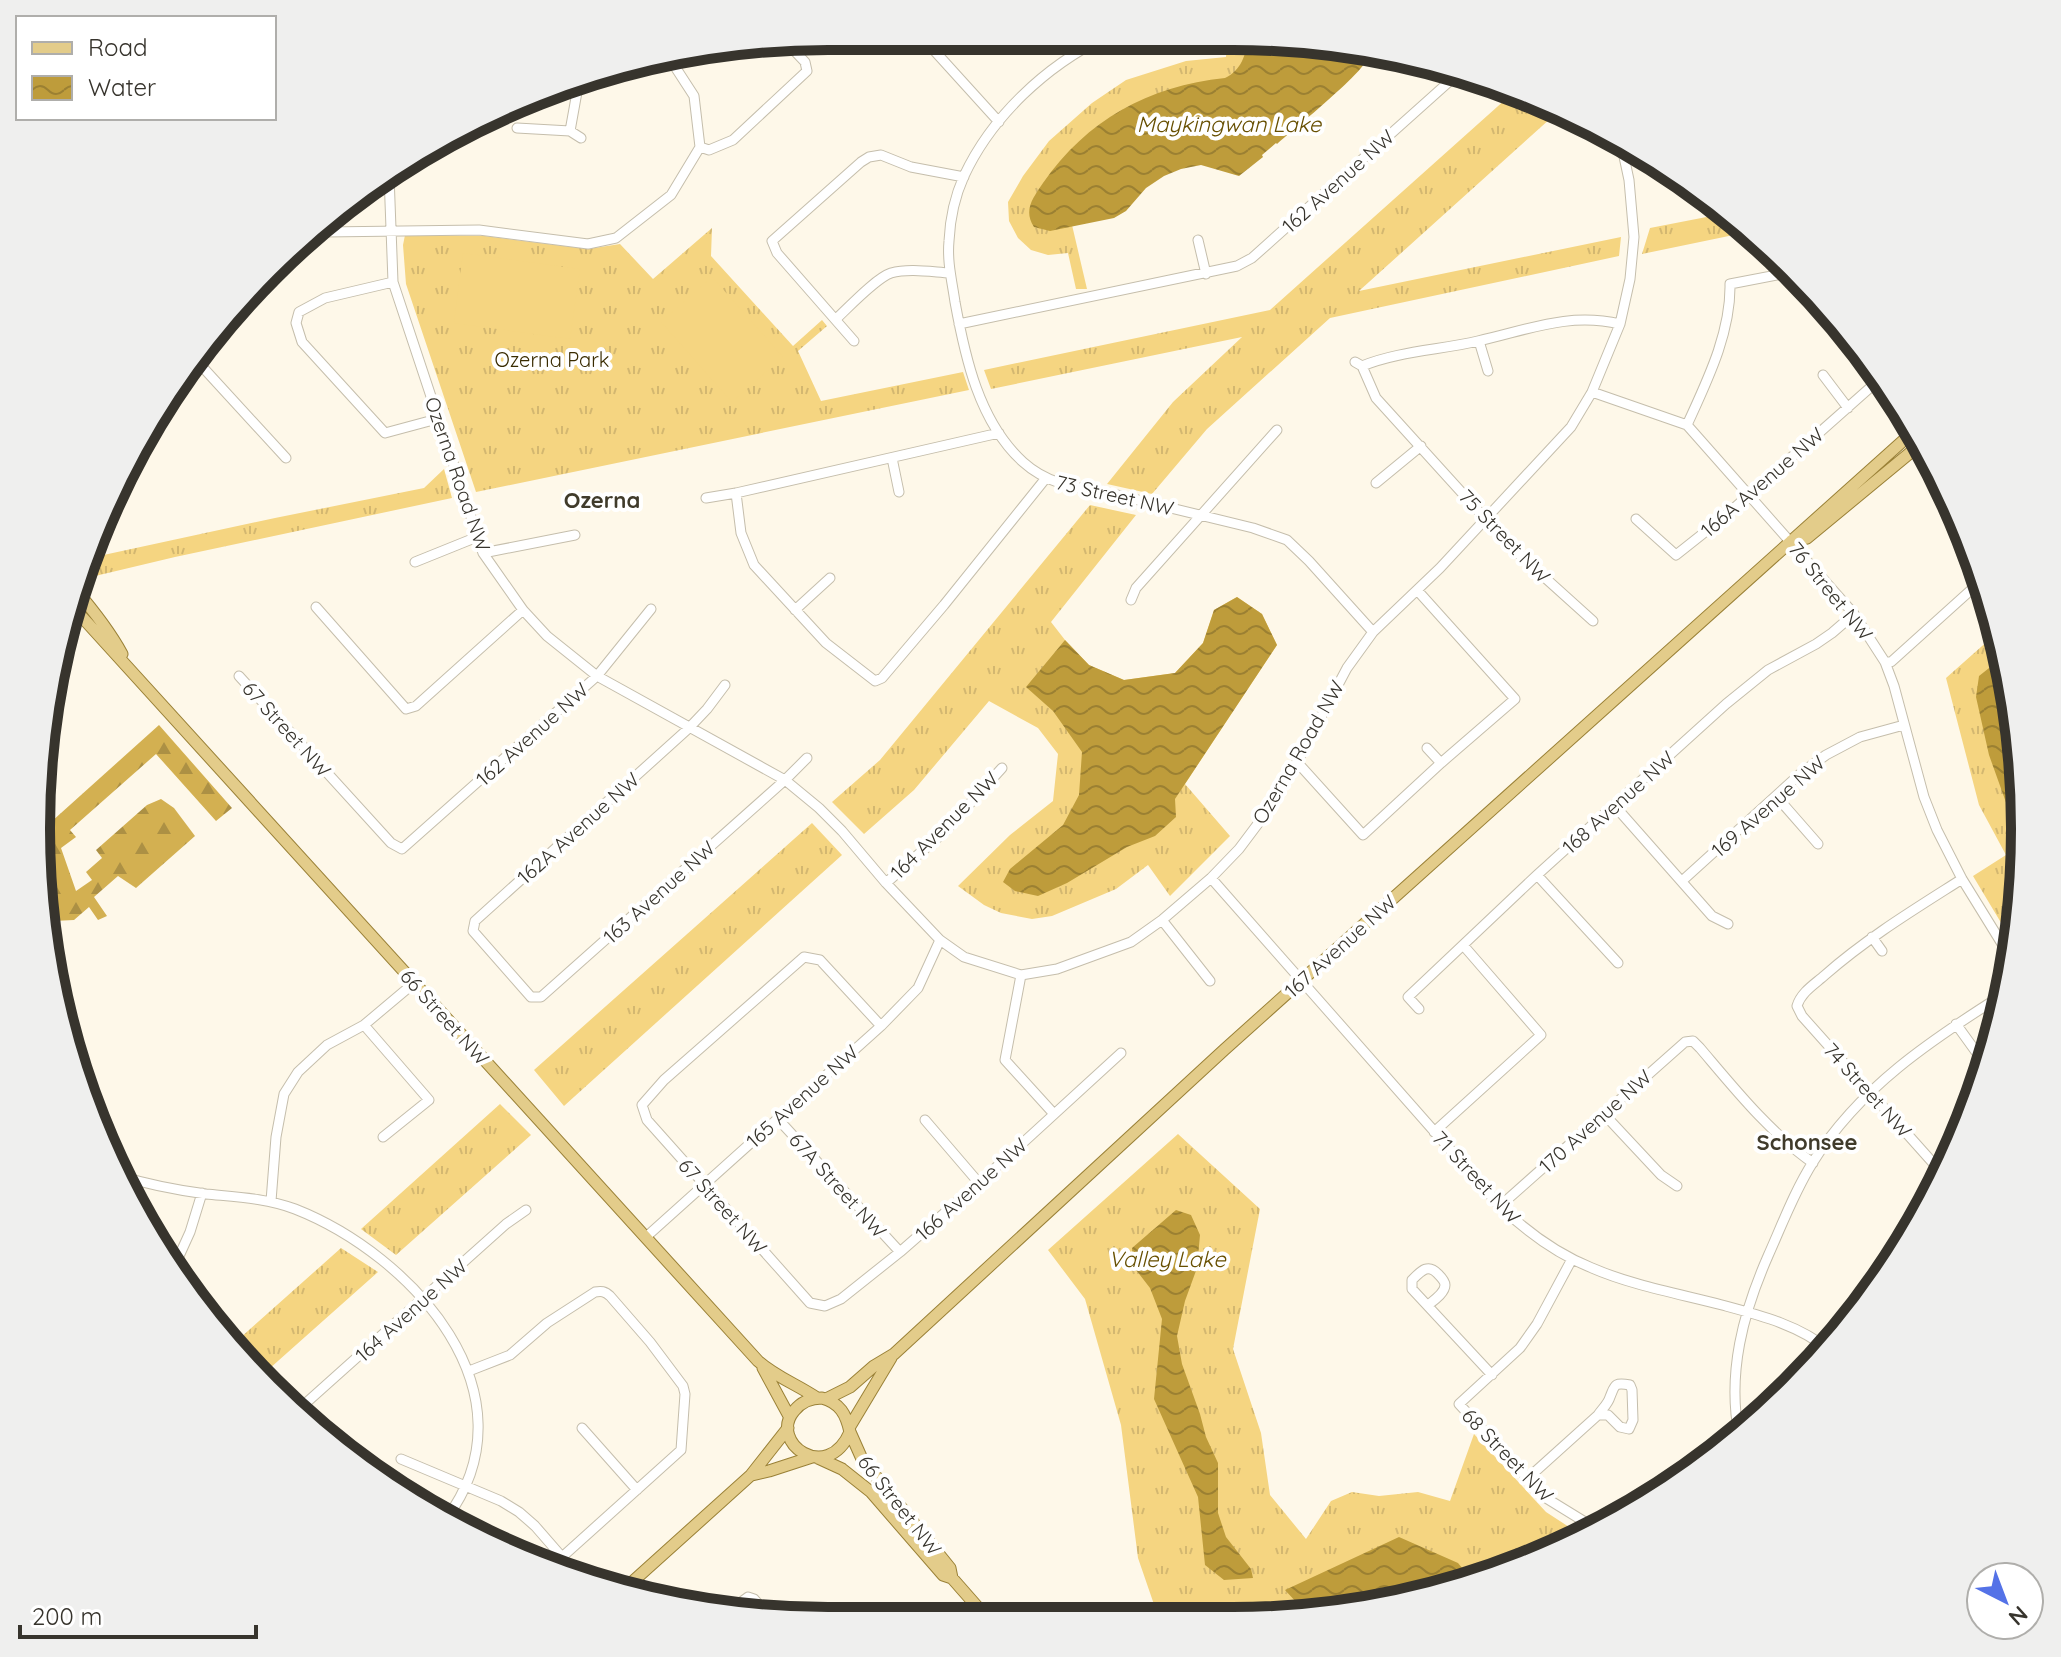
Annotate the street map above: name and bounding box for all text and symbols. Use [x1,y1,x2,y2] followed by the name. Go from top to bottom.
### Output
[16,16,276,120] legend
[88,32,148,62] text: Road
[88,72,156,102] text: Water
[1137,110,1323,138] water label: Maykingwan Lake
[1277,124,1399,238] street label: 162 Avenue NW
[494,347,610,372] park label: Ozerna Park
[420,393,496,555] street label: Ozerna Road NW
[1695,422,1829,542] street label: 166A Avenue NW
[1054,469,1176,521] street label: 73 Street NW
[1454,484,1556,588] street label: 75 Street NW
[564,486,640,514] district label: Ozerna
[1784,537,1878,645] street label: 76 Street NW
[237,676,337,782] street label: 67 Street NW
[1247,676,1349,828] street label: Ozerna Road NW
[471,677,593,791] street label: 162 Avenue NW
[1557,745,1679,859] street label: 168 Avenue NW
[1706,750,1830,862] street label: 169 Avenue NW
[885,766,1003,884] street label: 164 Avenue NW
[512,767,644,889] street label: 162A Avenue NW
[598,835,720,949] street label: 163 Avenue NW
[1279,889,1401,1003] street label: 167 Avenue NW
[395,964,495,1070] street label: 66 Street NW
[1819,1037,1917,1143] street label: 74 Street NW
[741,1039,863,1153] street label: 165 Avenue NW
[1534,1064,1656,1178] street label: 170 Avenue NW
[1428,1125,1526,1229] street label: 71 Street NW
[784,1127,892,1243] street label: 67A Street NW
[1757,1128,1857,1156] district label: Schonsee
[910,1132,1032,1246] street label: 166 Avenue NW
[673,1153,773,1259] street label: 67 Street NW
[1108,1245,1227,1273] water label: Valley Lake
[350,1253,472,1367] street label: 164 Avenue NW
[1457,1403,1559,1507] street label: 68 Street NW
[853,1450,947,1560] street label: 66 Street NW
[1965,1561,2045,1641] north arrow
[20,1589,256,1639] scale bar
[2003,1600,2034,1632] text: N
[32,1601,102,1631] text: 200 m

